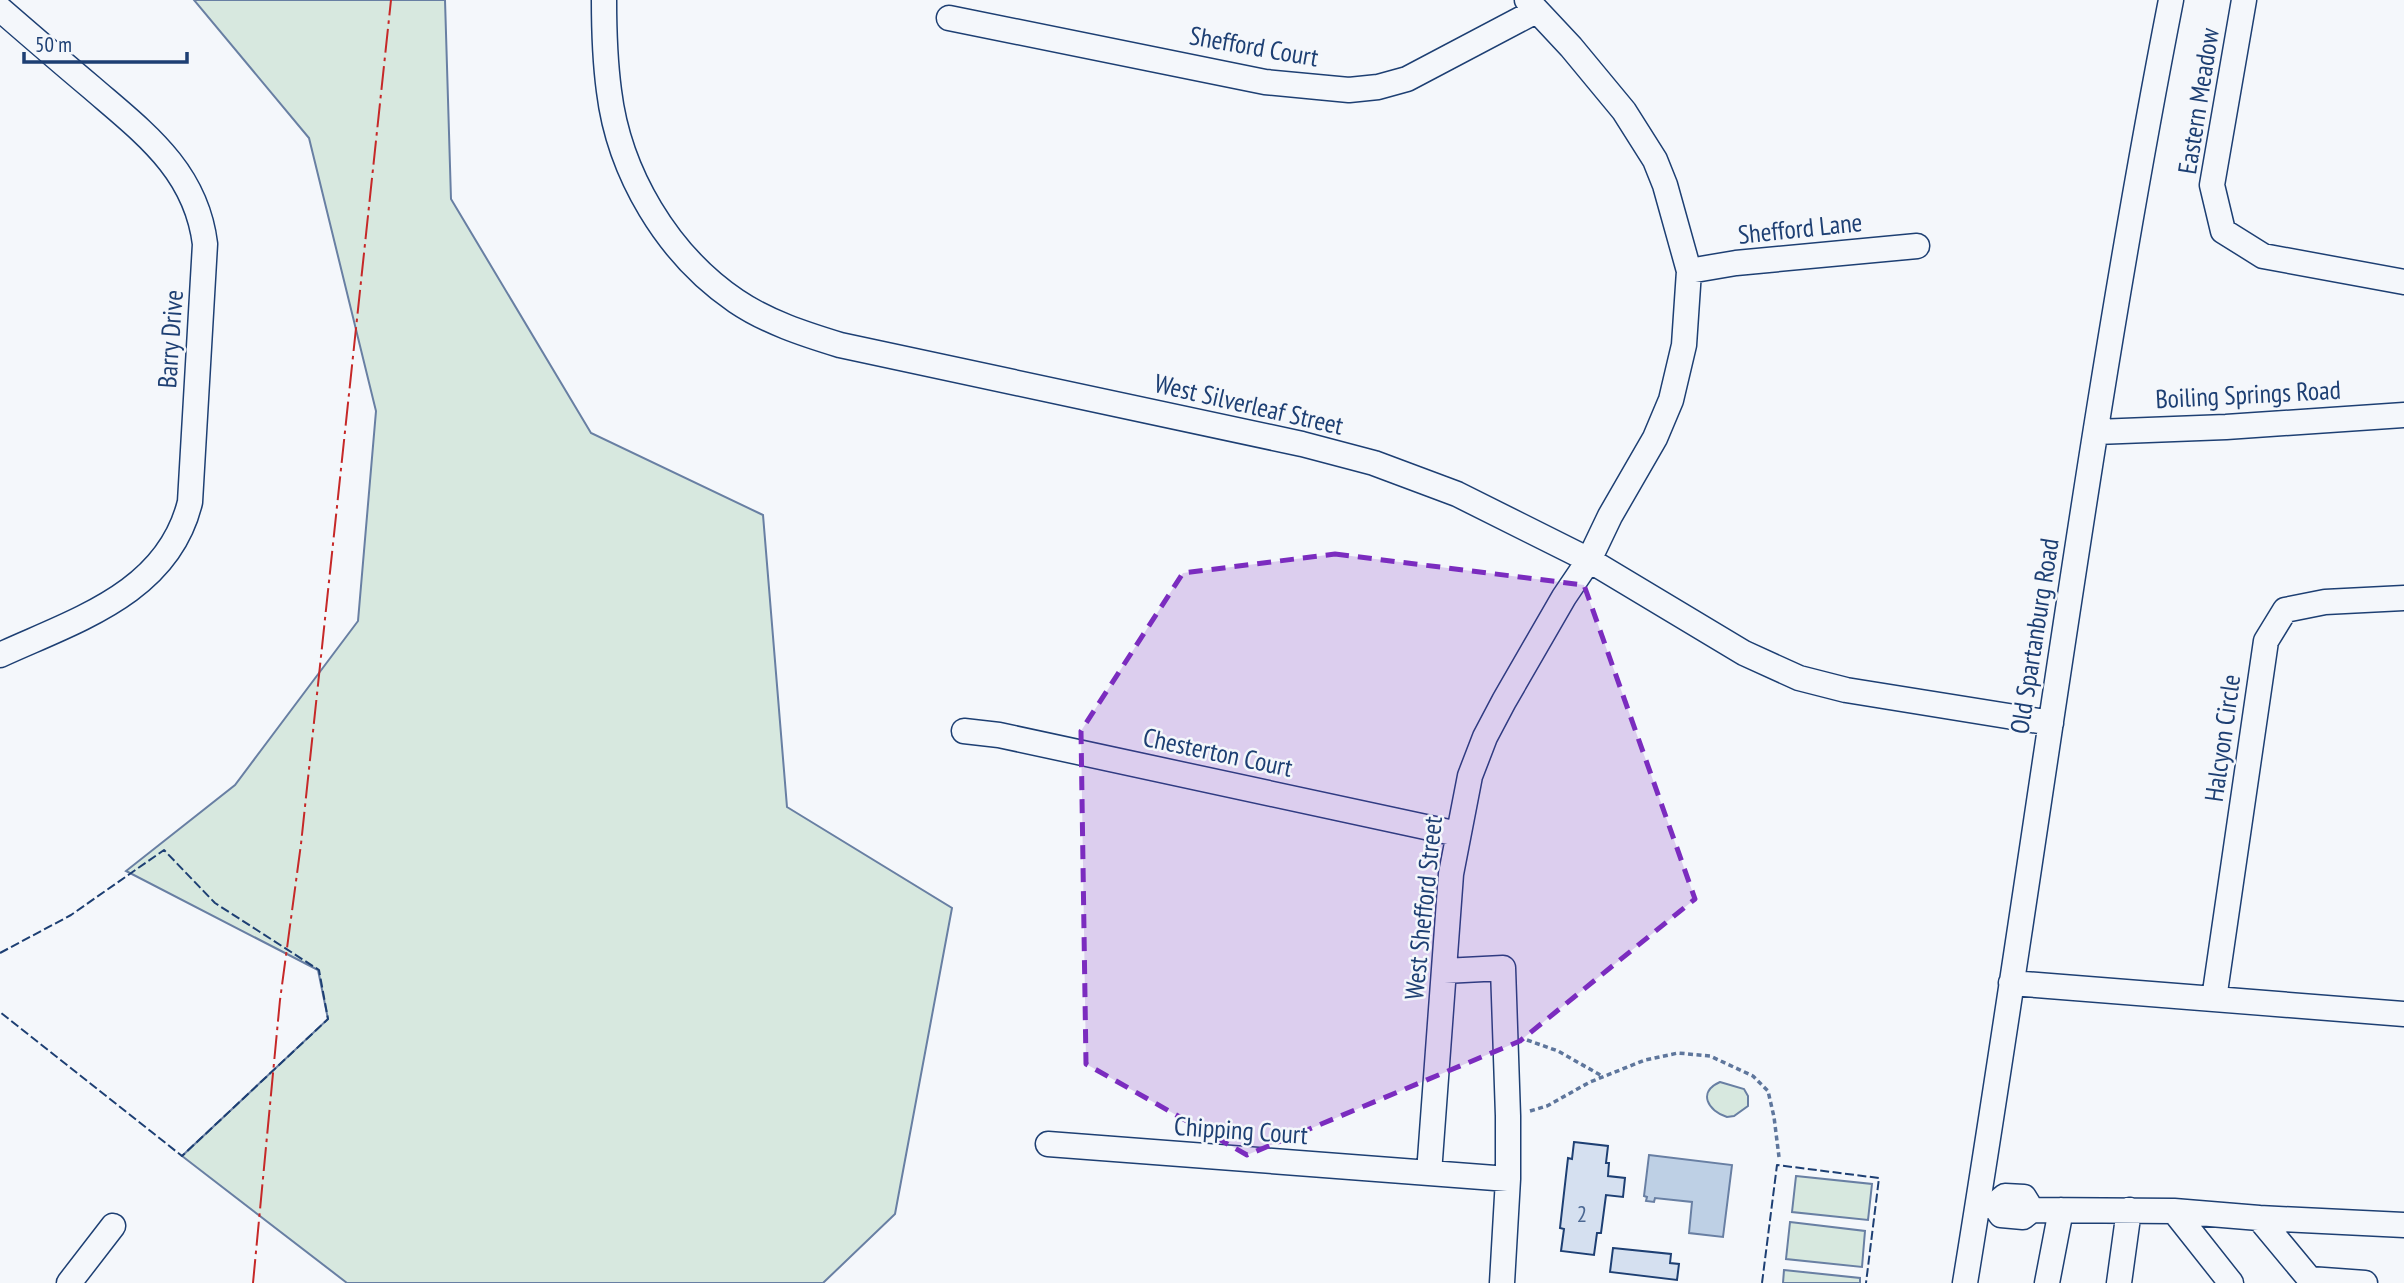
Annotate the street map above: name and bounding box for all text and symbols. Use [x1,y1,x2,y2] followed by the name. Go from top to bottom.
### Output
[1187,18,1321,74] street label: Shefford Court
[24,21,187,65] scale bar
[2170,25,2226,176] street label: Eastern Meadow
[35,31,72,58] text: 50 m
[1736,205,1864,251] street label: Shefford Lane
[150,289,190,389] street label: Barry Drive
[1151,366,1347,442] street label: West Silverleaf Street
[2155,373,2341,415] street label: Boiling Springs Road
[2002,536,2066,736] street label: Old Spartanburg Road
[2197,672,2247,804] street label: Halcyon Circle
[1140,720,1296,784] street label: Chesterton Court
[1397,815,1449,1001] street label: West Shefford Street
[1173,1109,1309,1151] street label: Chipping Court
[1577,1199,1587,1228] house number: 2

